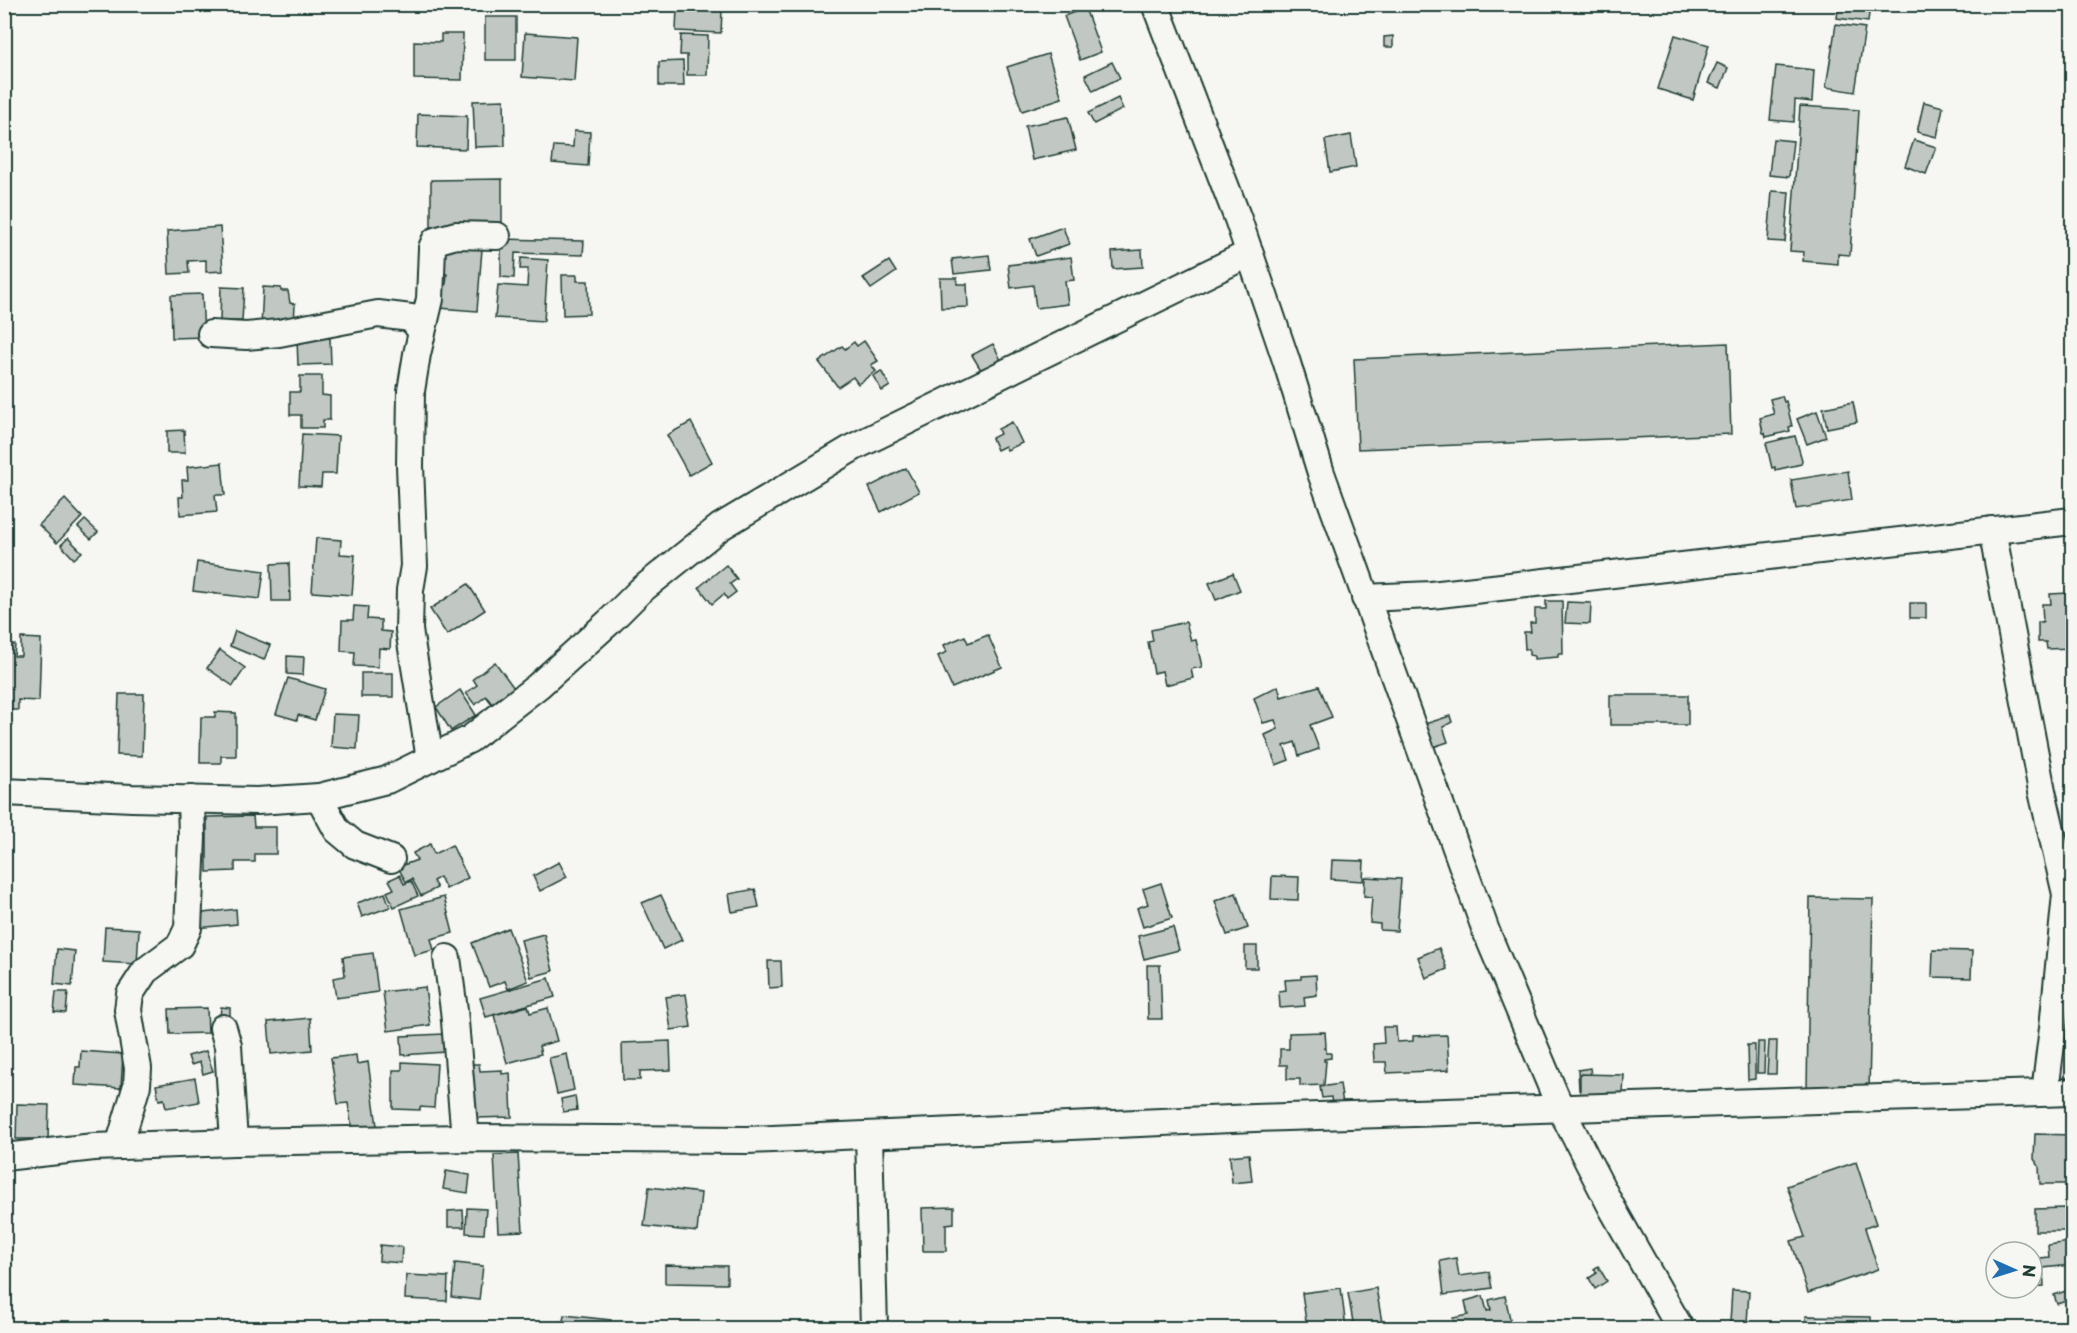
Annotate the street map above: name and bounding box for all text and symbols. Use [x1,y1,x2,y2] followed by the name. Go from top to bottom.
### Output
[1984,1240,2044,1300] north arrow
[2018,1264,2042,1278] text: N

